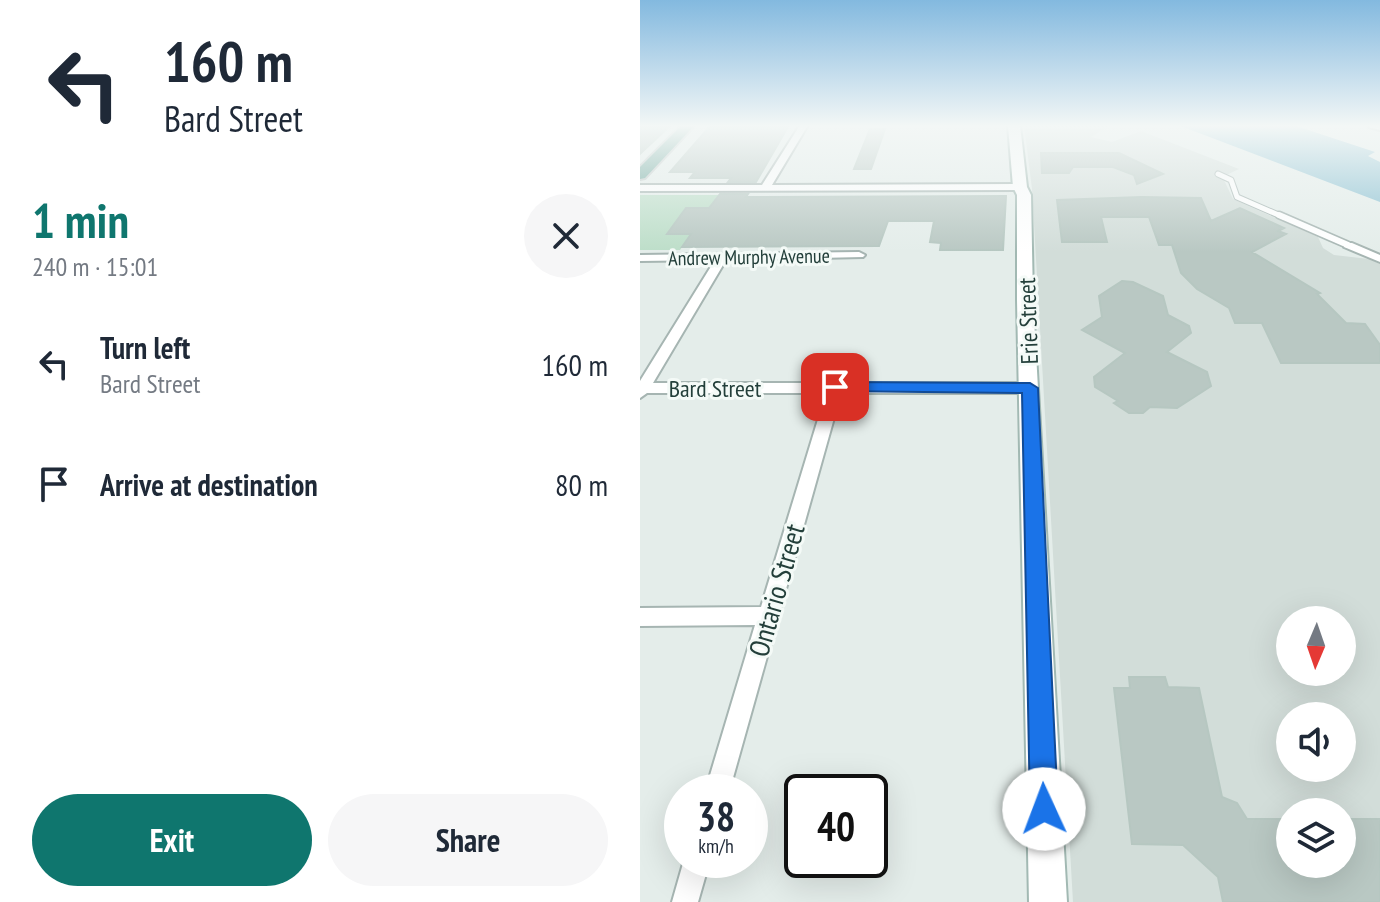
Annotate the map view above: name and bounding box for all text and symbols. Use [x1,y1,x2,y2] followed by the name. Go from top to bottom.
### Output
[164,25,293,97] text: 160 m
[32,32,136,136] icon: left
[164,95,303,142] text: Bard Street
[32,189,129,251] text: 1 min
[524,194,608,278] button: close
[668,243,830,271] street label: Andrew Murphy Avenue
[32,250,158,283] text: 240 m · 15:01
[1011,277,1045,365] street label: Erie Street
[100,328,190,367] text: Turn left
[32,342,76,386] icon: left
[542,345,608,384] text: 160 m
[801,353,869,421] pin
[813,365,857,409] icon: arrive
[100,367,200,400] text: Bard Street
[669,373,762,404] street label: Bard Street
[32,462,76,506] icon: arrive
[100,465,318,504] text: Arrive at destination
[555,465,608,504] text: 80 m
[739,519,813,661] street label: Ontario Street
[1276,606,1356,686] north arrow
[1276,606,1356,878] map controls
[1276,702,1356,782] button: sound
[1002,767,1086,851] position arrow
[784,774,888,878] speed limit sign: 40
[697,790,735,842] text: 38
[32,794,312,886] button: Exit
[328,794,608,886] button: Share
[1276,798,1356,878] button: layers
[698,833,734,859] text: km/h

